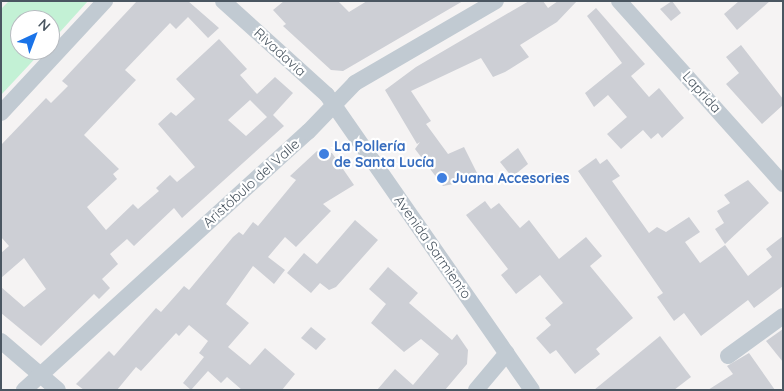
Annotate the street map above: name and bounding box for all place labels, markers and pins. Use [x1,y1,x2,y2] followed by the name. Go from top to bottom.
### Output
[334,138,434,170] place label: La Pollería de Santa Lucía
[318,148,330,160] marker: La Pollería de Santa Lucía
[452,170,569,186] place label: Juana Accesories
[436,172,448,184] marker: Juana Accesories

